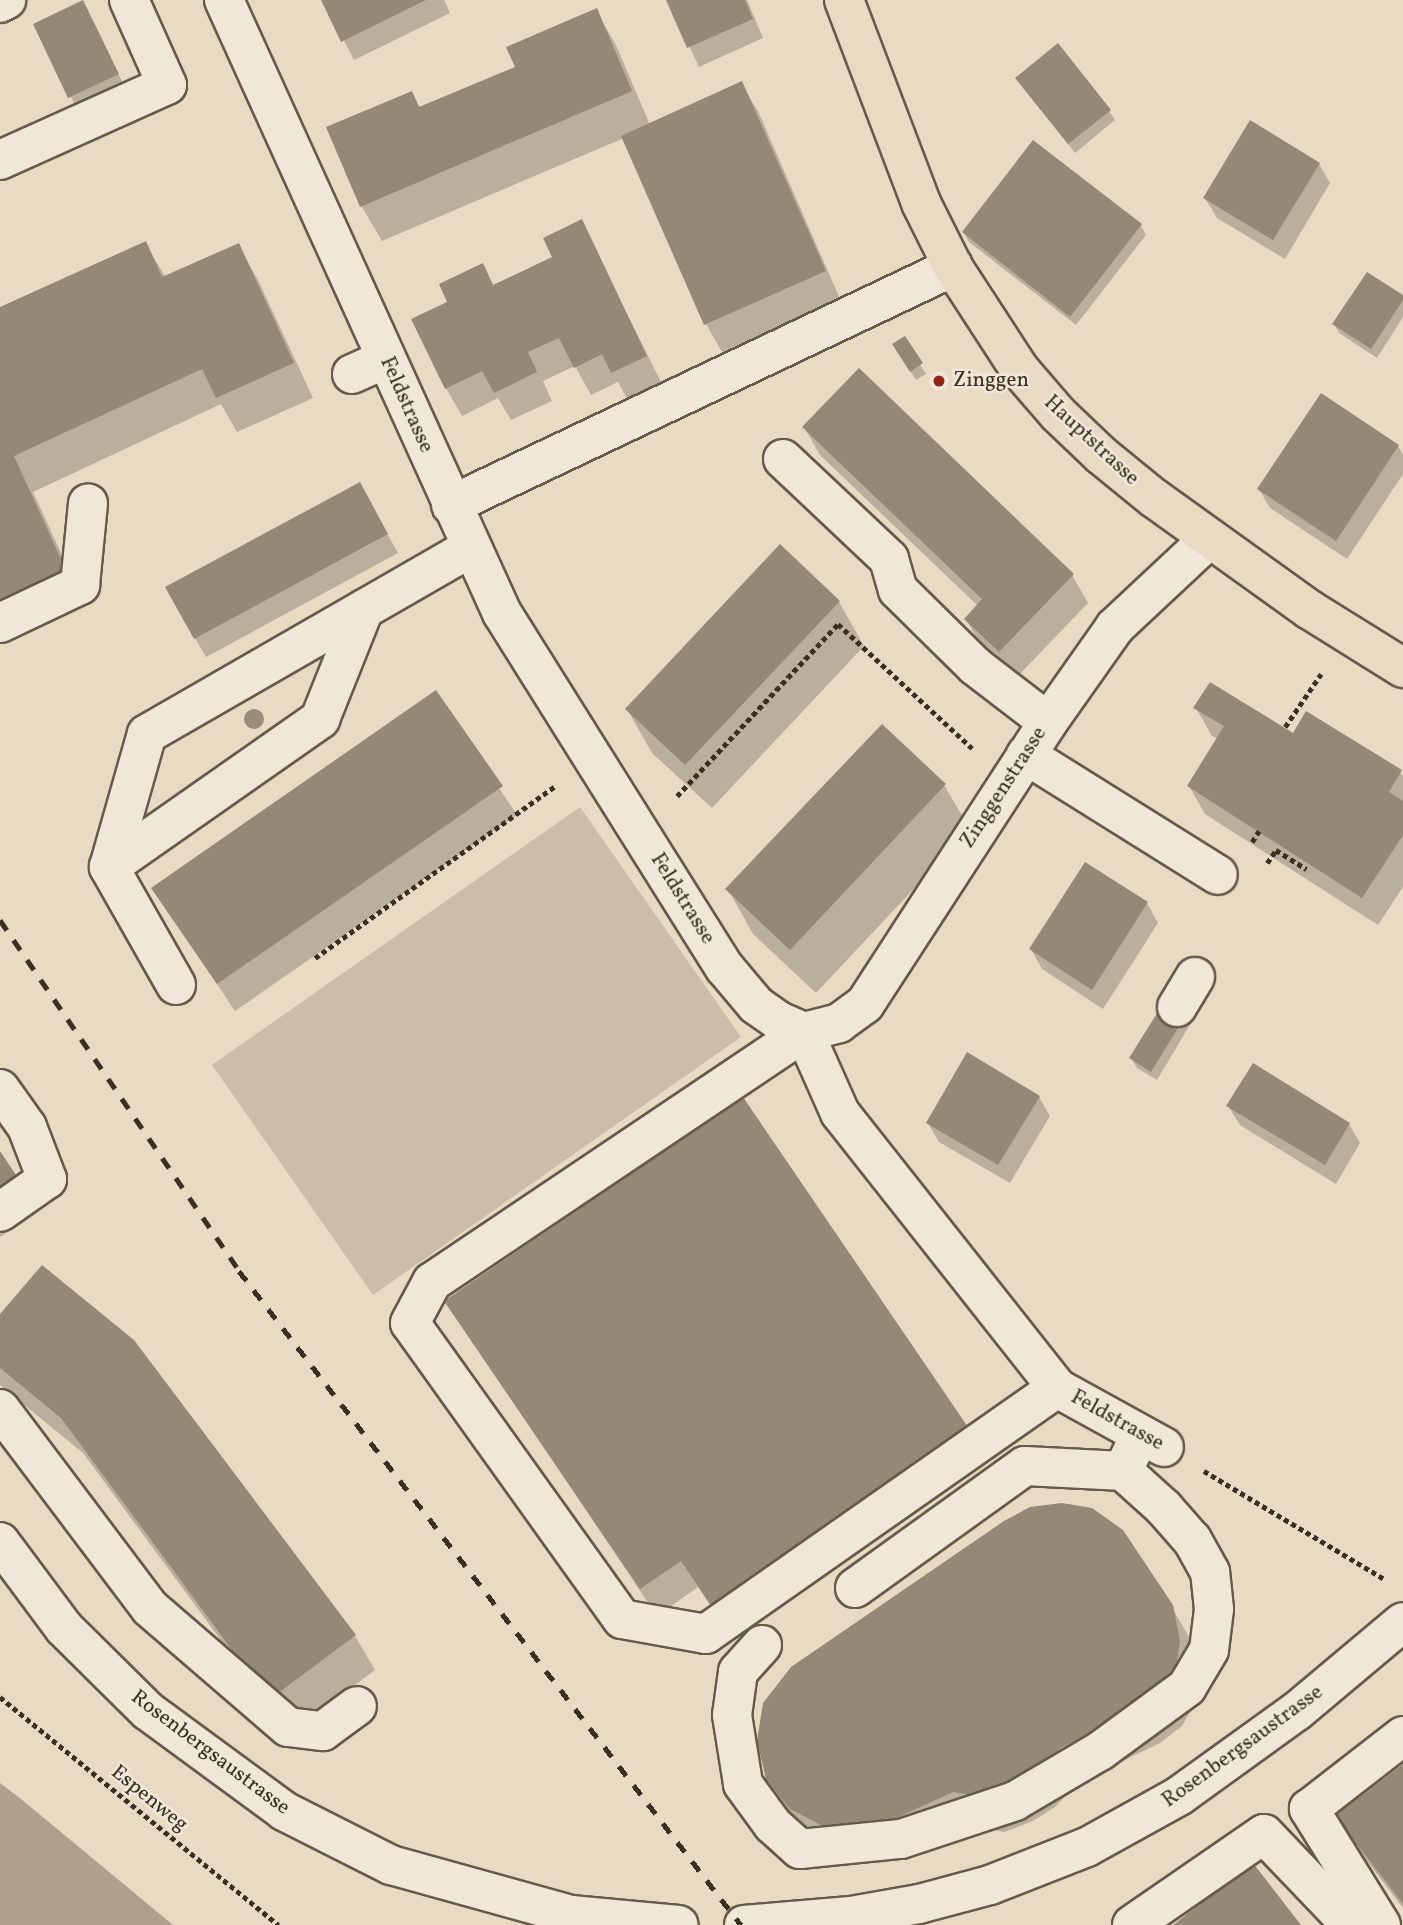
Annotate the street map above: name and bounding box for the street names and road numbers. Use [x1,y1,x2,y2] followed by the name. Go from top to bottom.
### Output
[374,353,438,457] street label: Feldstrasse
[1038,391,1144,491] street label: Hauptstrasse
[955,723,1053,853] street label: Zinggenstrasse
[644,849,720,949] street label: Feldstrasse
[1066,1385,1168,1457] street label: Feldstrasse
[1158,1680,1328,1814] street label: Rosenbergsaustrasse
[126,1685,294,1821] street label: Rosenbergsaustrasse
[105,1760,193,1838] street label: Espenweg

